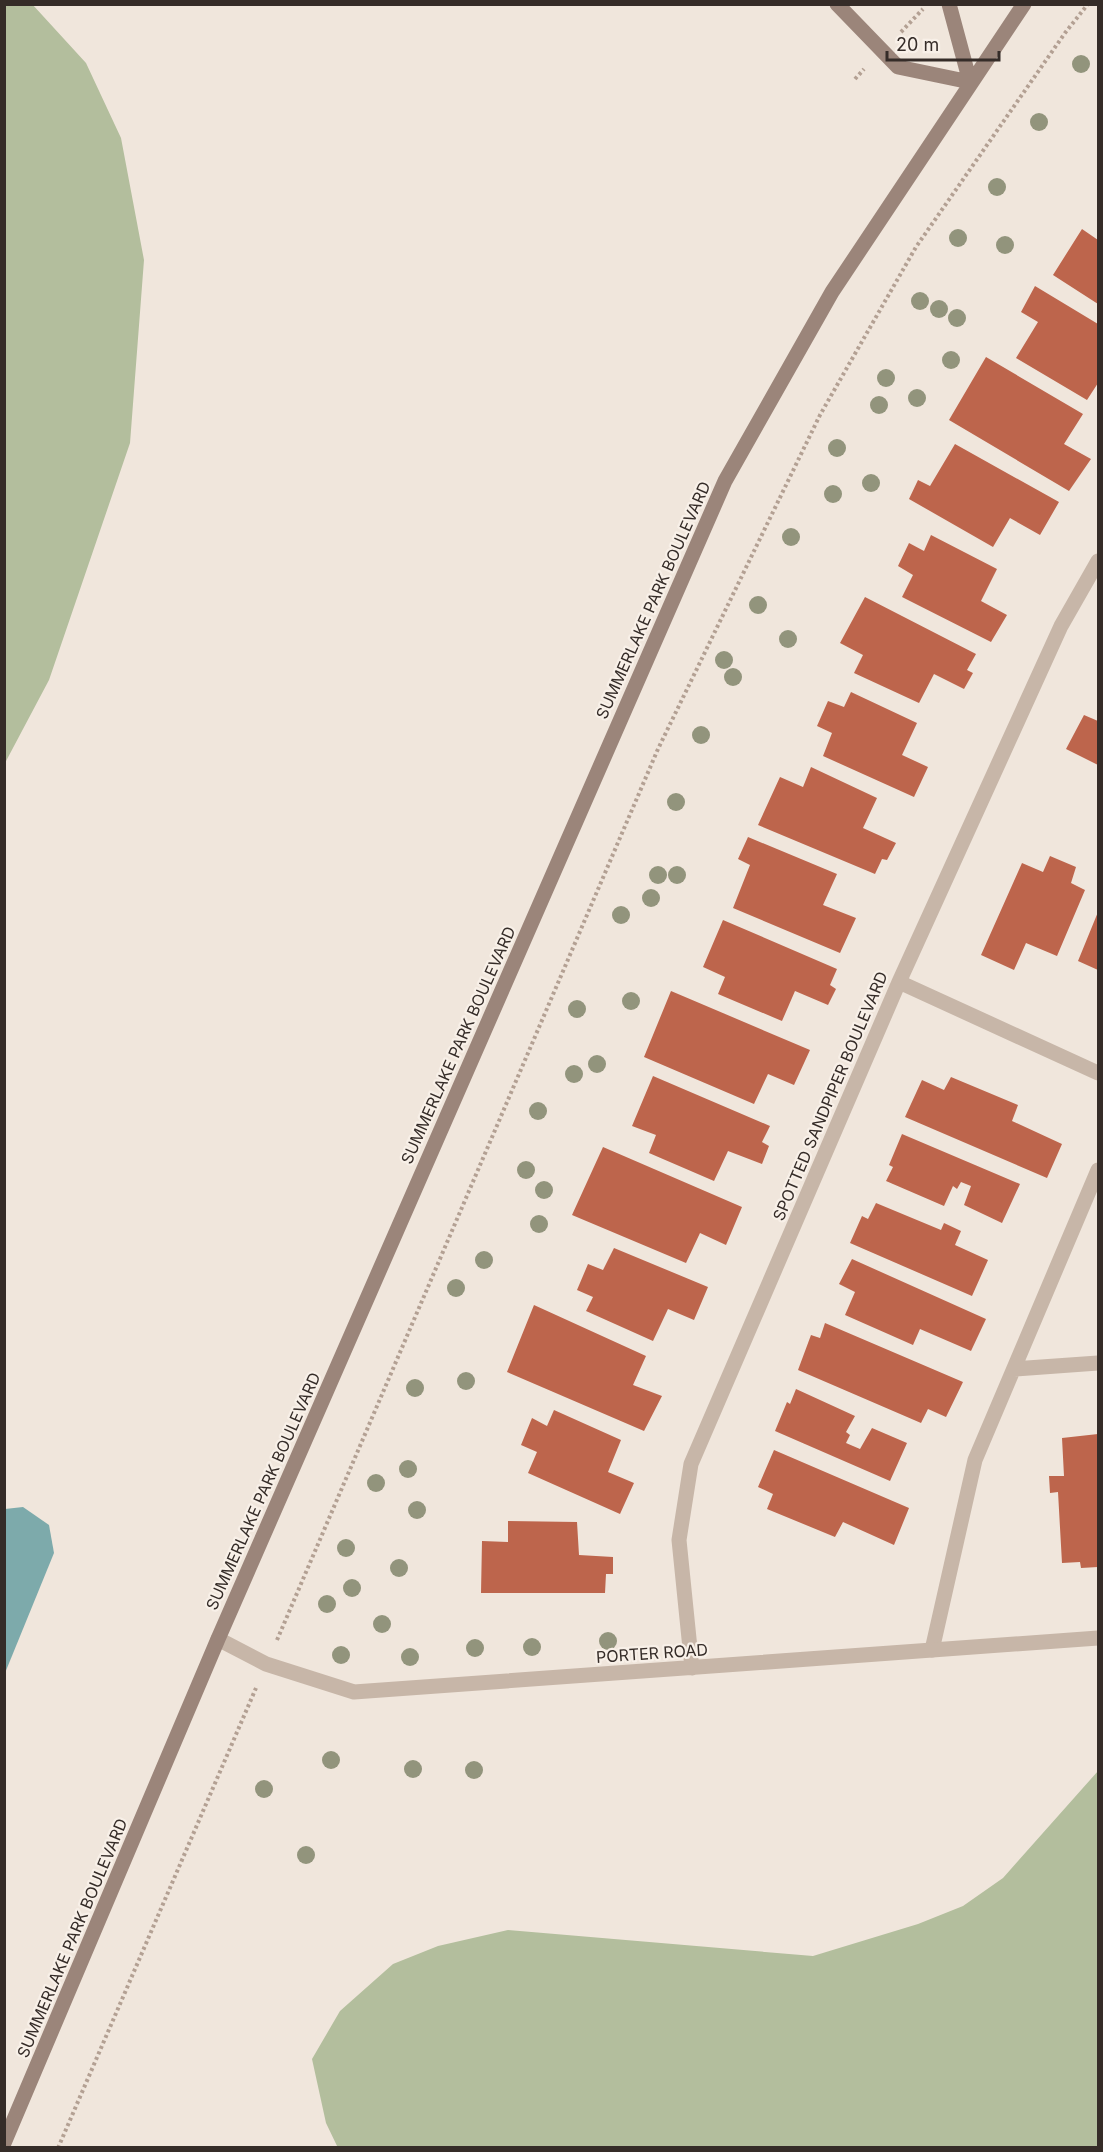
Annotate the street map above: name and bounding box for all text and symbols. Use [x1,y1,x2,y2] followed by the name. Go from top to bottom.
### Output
[887,24,1000,62] scale bar
[896,34,939,55] text: 20 m
[591,478,715,722] street label: SUMMERLAKE PARK BOULEVARD
[396,923,520,1167] street label: SUMMERLAKE PARK BOULEVARD
[768,968,892,1224] street label: SPOTTED SANDPIPER BOULEVARD
[201,1369,325,1613] street label: SUMMERLAKE PARK BOULEVARD
[595,1639,709,1667] street label: PORTER ROAD
[12,1815,132,2061] street label: SUMMERLAKE PARK BOULEVARD

